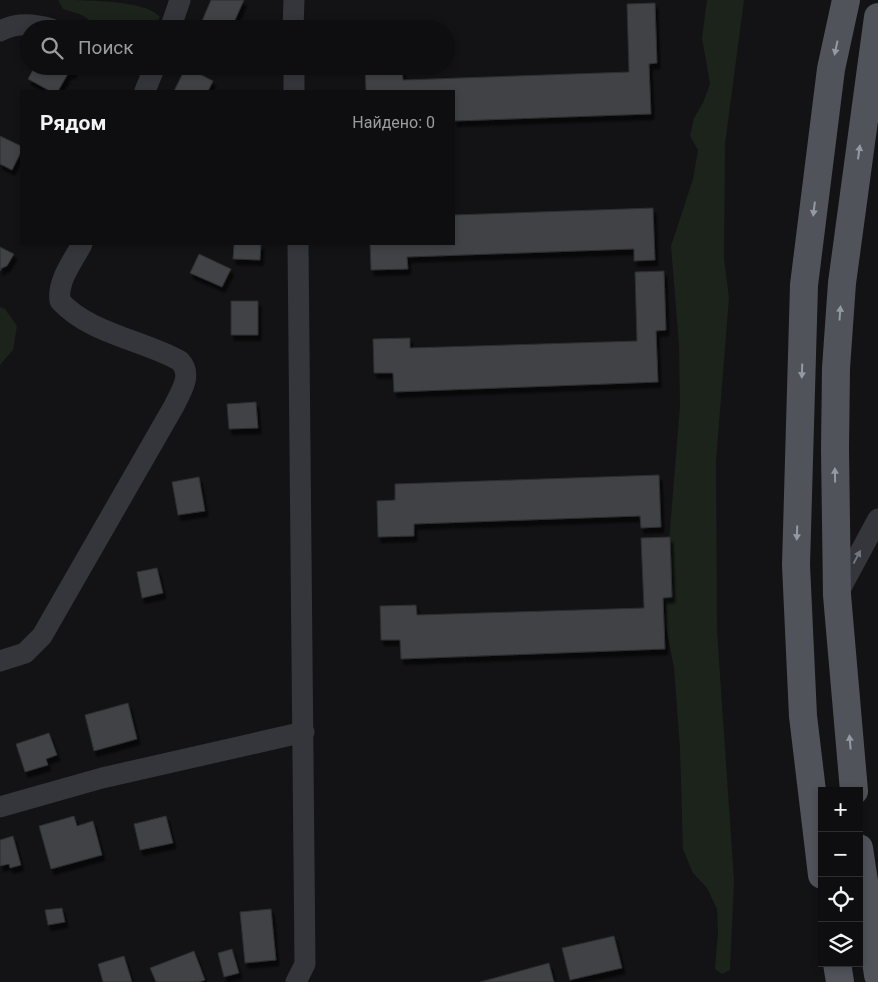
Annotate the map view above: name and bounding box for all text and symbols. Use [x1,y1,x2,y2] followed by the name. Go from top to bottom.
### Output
[20,20,455,75] search box
[38,34,66,62] icon: search
[78,36,134,59] text: Поиск
[831,40,839,56] one-way arrow
[40,111,106,135] text: Рядом
[352,113,435,132] text: Найдено: 0
[855,143,863,159] one-way arrow
[810,201,818,217] one-way arrow
[836,305,844,321] one-way arrow
[798,363,806,379] one-way arrow
[831,467,839,483] one-way arrow
[793,525,801,541] one-way arrow
[853,550,862,564] one-way arrow
[846,734,854,750] one-way arrow
[818,787,863,967] map controls
[818,787,863,832] button: +
[818,832,863,877] button: −
[818,877,863,922] button: locate
[818,922,863,967] button: layers

